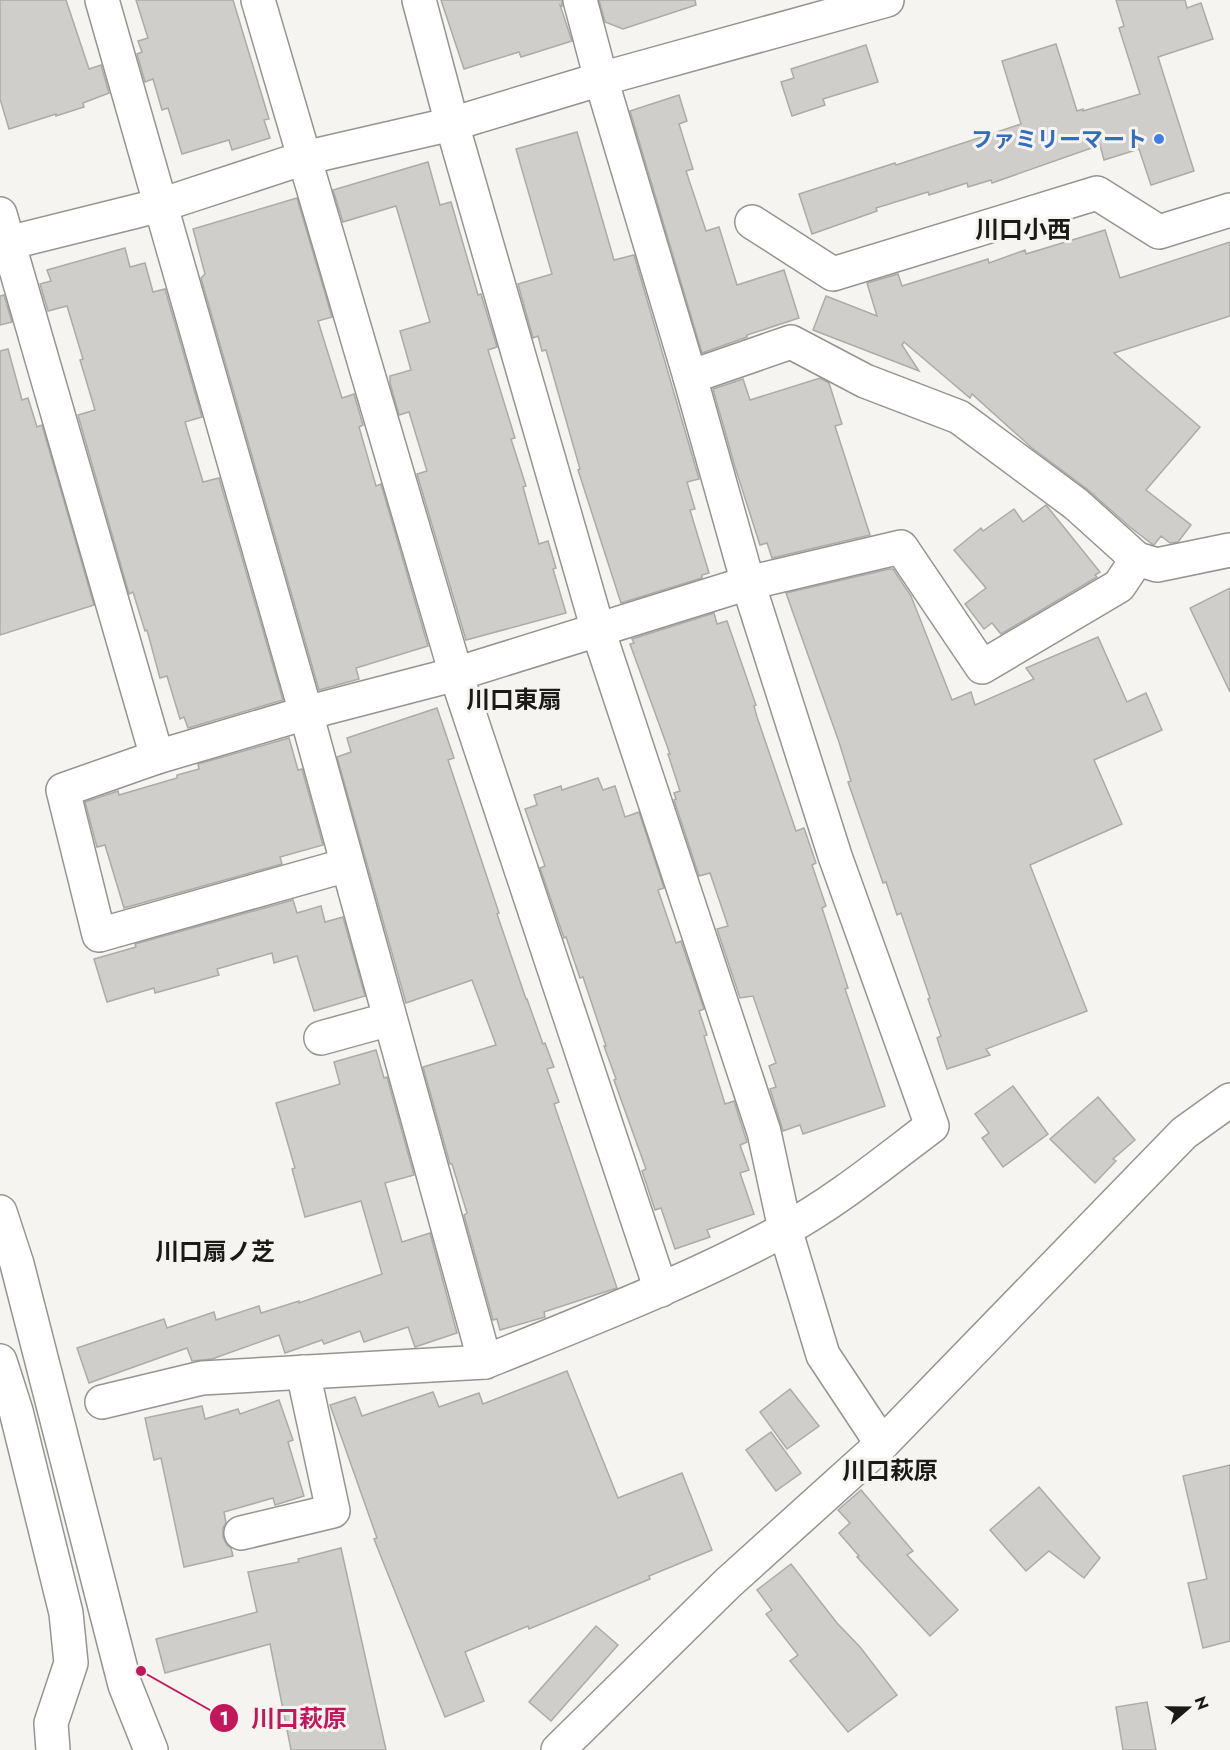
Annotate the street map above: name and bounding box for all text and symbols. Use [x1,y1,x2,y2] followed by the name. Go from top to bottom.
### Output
[971,123,1147,155] place label: ファミリーマート
[1152,132,1166,146] marker: ファミリーマート
[975,212,1071,247] district label: 川口小西
[466,682,562,717] district label: 川口東扇
[155,1234,275,1269] district label: 川口扇ノ芝
[842,1453,938,1488] district label: 川口萩原
[1158,1678,1218,1738] north arrow
[1189,1693,1215,1713] text: N
[209,1697,359,1739] callout: 川口萩原
[251,1701,347,1736] text: 川口萩原
[219,1706,229,1732] text: 1

